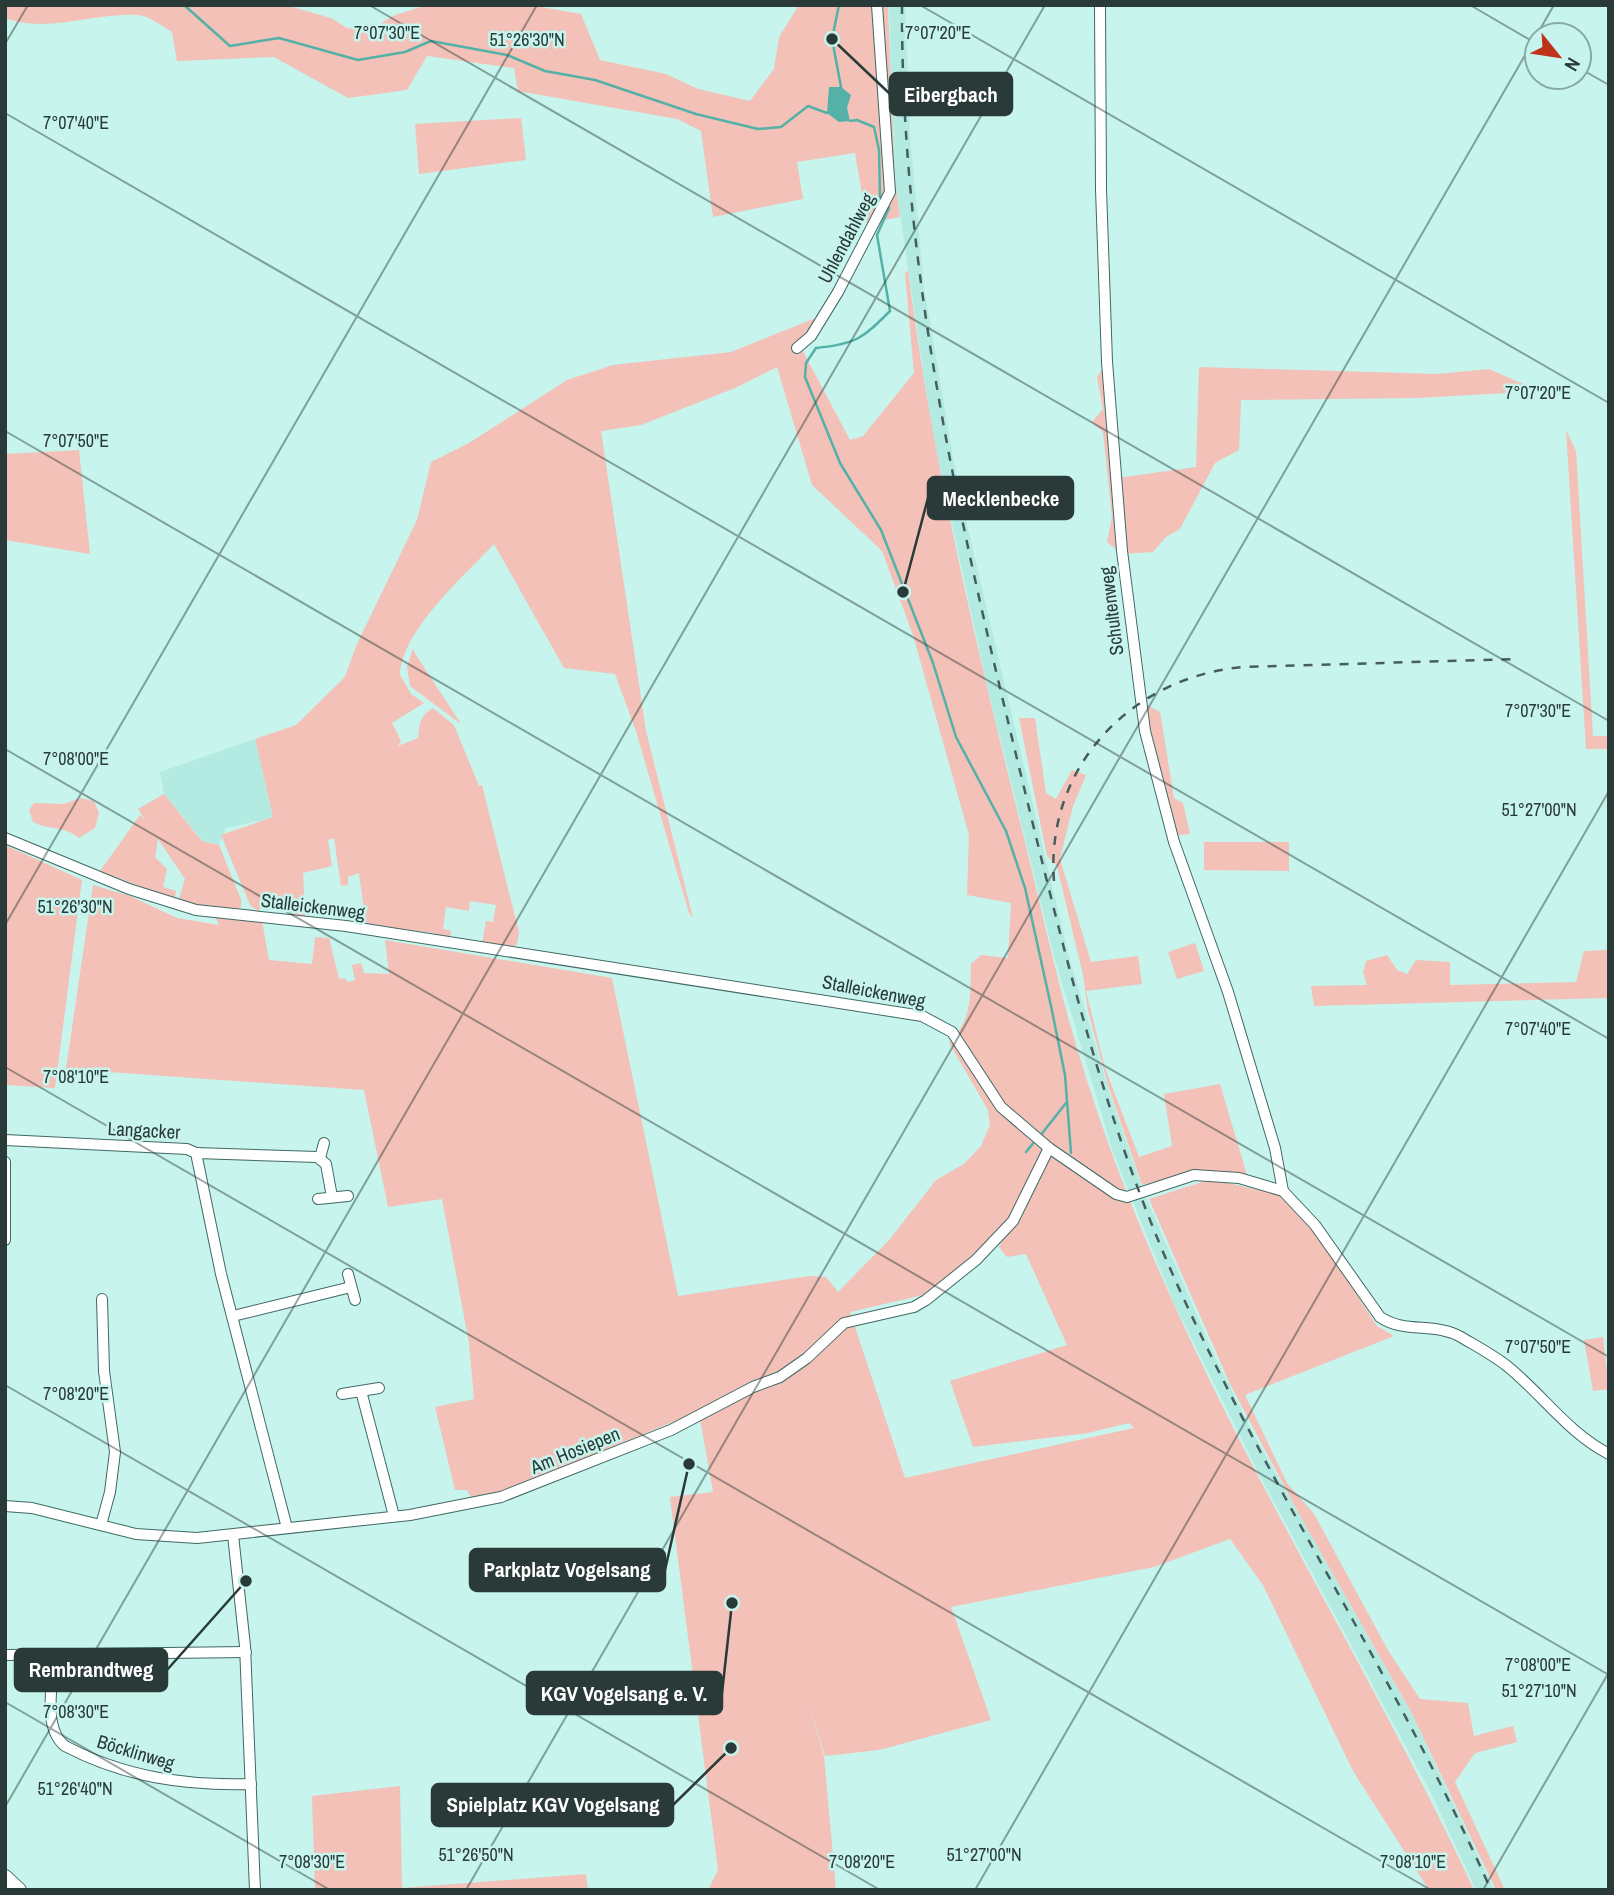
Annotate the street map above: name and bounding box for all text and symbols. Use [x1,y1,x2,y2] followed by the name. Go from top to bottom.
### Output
[354,20,420,45] text: 7°07'30"E
[905,20,971,45] text: 7°07'20"E
[1523,21,1593,91] north arrow
[489,27,565,52] text: 51°26'30"N
[1559,53,1587,76] text: N
[890,73,1012,115] callout: Eibergbach
[904,80,998,109] text: Eibergbach
[43,110,109,135] text: 7°07'40"E
[811,188,881,288] street label: Uhlendahlweg
[1505,380,1571,405] text: 7°07'20"E
[43,428,109,453] text: 7°07'50"E
[928,477,1073,519] callout: Mecklenbecke
[943,484,1059,513] text: Mecklenbecke
[1093,565,1129,657] street label: Schultenweg
[1505,698,1571,723] text: 7°07'30"E
[43,746,109,771] text: 7°08'00"E
[1501,797,1577,822] text: 51°27'00"N
[259,887,367,925] street label: Stalleickenweg
[37,894,113,919] text: 51°26'30"N
[820,968,928,1014] street label: Stalleickenweg
[1505,1016,1571,1041] text: 7°07'40"E
[43,1064,109,1089] text: 7°08'10"E
[107,1115,182,1145] street label: Langacker
[1505,1334,1571,1359] text: 7°07'50"E
[43,1381,109,1406] text: 7°08'20"E
[525,1420,624,1480] street label: Am Hosiepen
[470,1549,665,1591] callout: Parkplatz Vogelsang
[483,1555,651,1584] text: Parkplatz Vogelsang
[15,1649,167,1691] callout: Rembrandtweg
[1505,1652,1571,1677] text: 7°08'00"E
[29,1655,154,1684] text: Rembrandtweg
[527,1672,722,1714] callout: KGV Vogelsang e. V.
[1501,1678,1577,1703] text: 51°27'10"N
[541,1679,707,1708] text: KGV Vogelsang e. V.
[43,1699,109,1724] text: 7°08'30"E
[94,1728,178,1776] street label: Böcklinweg
[37,1776,113,1801] text: 51°26'40"N
[432,1784,673,1826] callout: Spielplatz KGV Vogelsang
[446,1790,660,1819] text: Spielplatz KGV Vogelsang
[438,1842,514,1867] text: 51°26'50"N
[946,1842,1022,1867] text: 51°27'00"N
[279,1849,345,1874] text: 7°08'30"E
[829,1849,895,1874] text: 7°08'20"E
[1380,1849,1446,1874] text: 7°08'10"E

